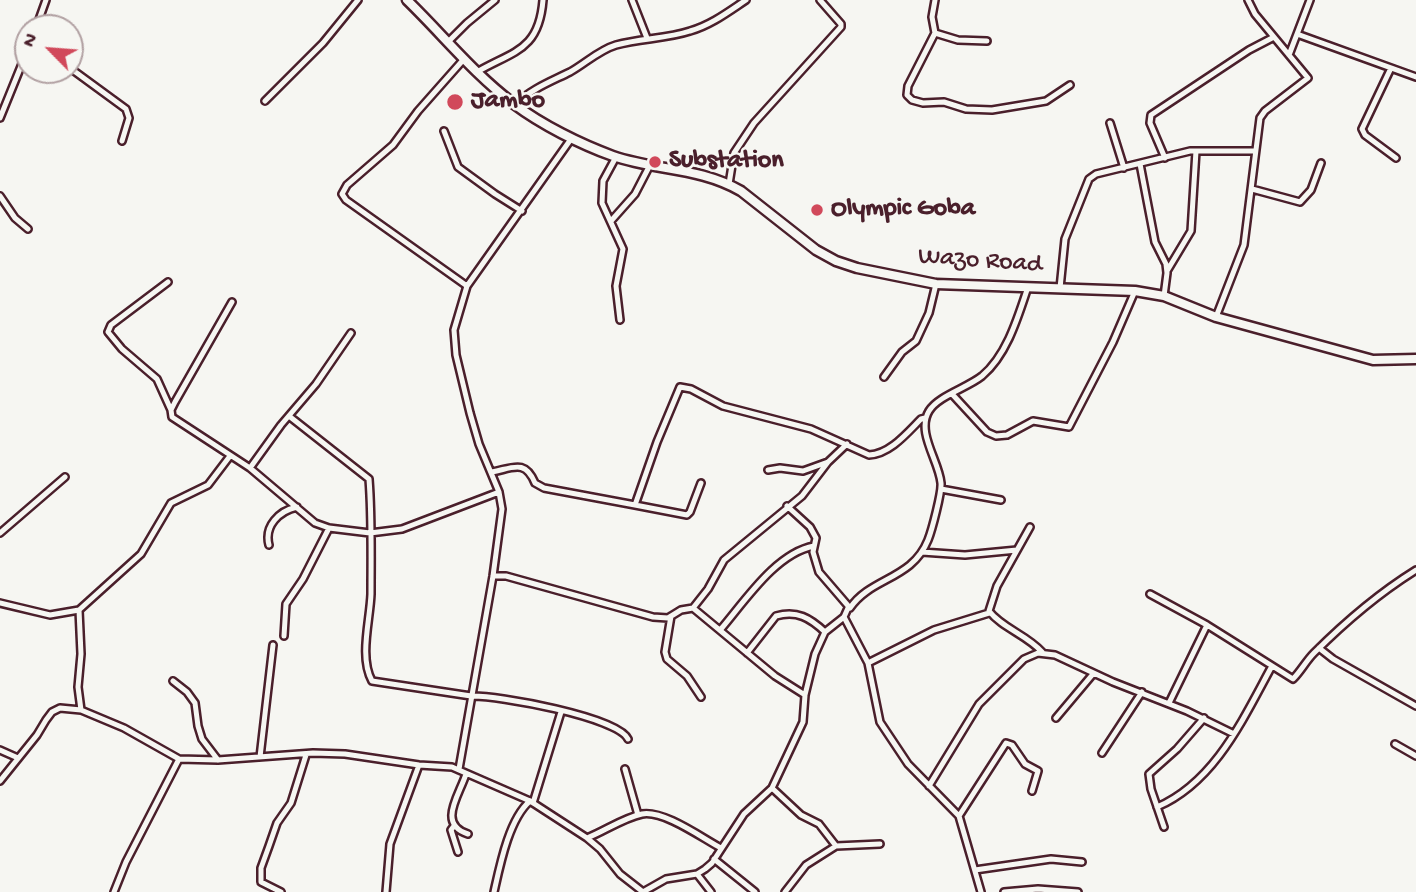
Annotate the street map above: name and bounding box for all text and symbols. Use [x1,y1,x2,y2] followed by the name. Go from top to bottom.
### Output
[14,14,84,84] north arrow
[18,30,44,51] text: N
[471,86,545,118] place label: Jambo
[445,92,465,112] marker: Jambo
[669,146,784,178] place label: Substation
[647,154,663,170] marker: Substation
[831,194,975,226] place label: Olympic Goba
[809,202,825,218] marker: Olympic Goba
[917,242,1043,282] street label: Wazo Road

